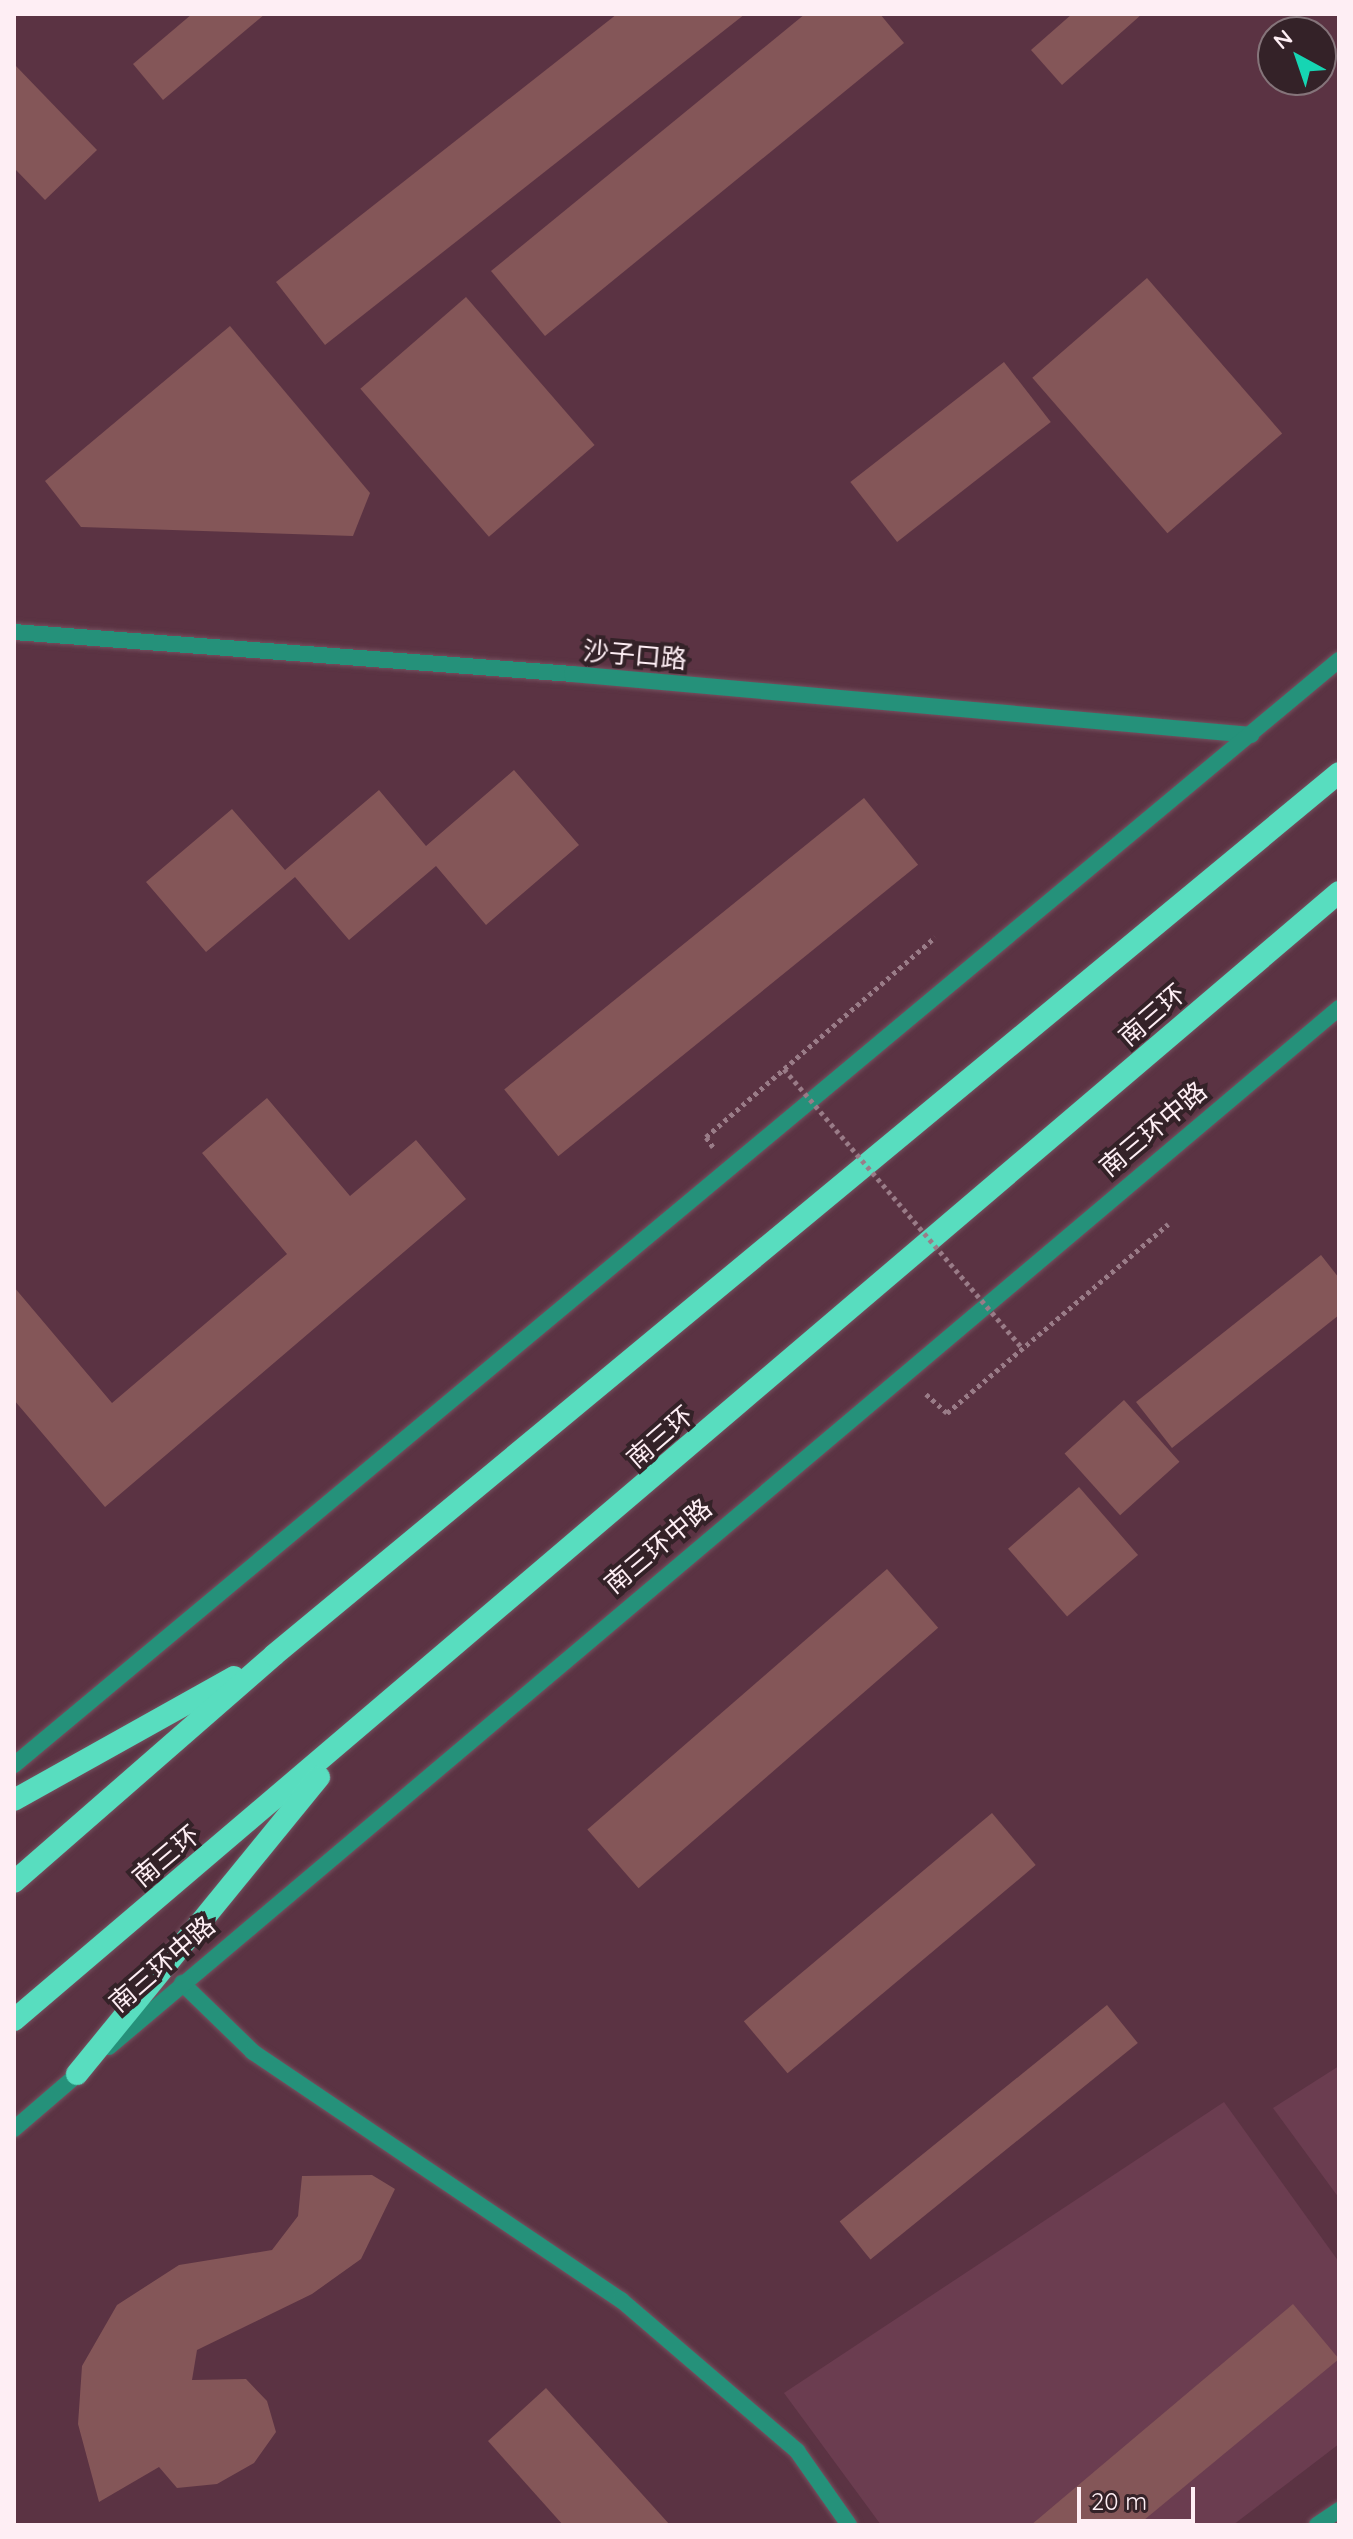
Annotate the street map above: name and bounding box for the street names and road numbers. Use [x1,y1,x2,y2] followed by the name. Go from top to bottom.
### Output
[582,635,688,675] street label: 沙子口路
[1112,978,1192,1052] street label: 南三环
[1093,1075,1213,1183] street label: 南三环中路
[620,1400,700,1474] street label: 南三环
[598,1492,718,1600] street label: 南三环中路
[126,1819,206,1893] street label: 南三环
[103,1910,221,2018] street label: 南三环中路

